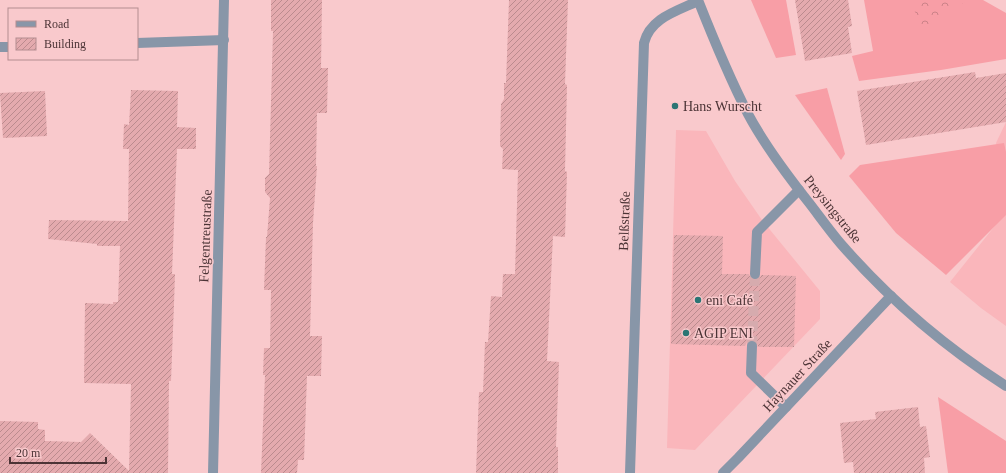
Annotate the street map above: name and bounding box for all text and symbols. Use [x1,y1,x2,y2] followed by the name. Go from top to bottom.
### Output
[8,8,138,60] legend
[44,17,69,31] text: Road
[44,37,86,51] text: Building
[683,99,762,114] place label: Hans Wurscht
[670,101,680,111] marker: Hans Wurscht
[801,173,864,246] street label: Preysingstraße
[196,189,215,283] street label: Felgentreustraße
[616,191,633,251] street label: Belßstraße
[706,293,753,308] place label: eni Café
[693,295,703,305] marker: eni Café
[694,326,753,341] place label: AGIP ENI
[681,328,691,338] marker: AGIP ENI
[760,336,835,415] street label: Haynauer Straße
[10,439,106,465] scale bar
[16,446,41,460] text: 20 m

